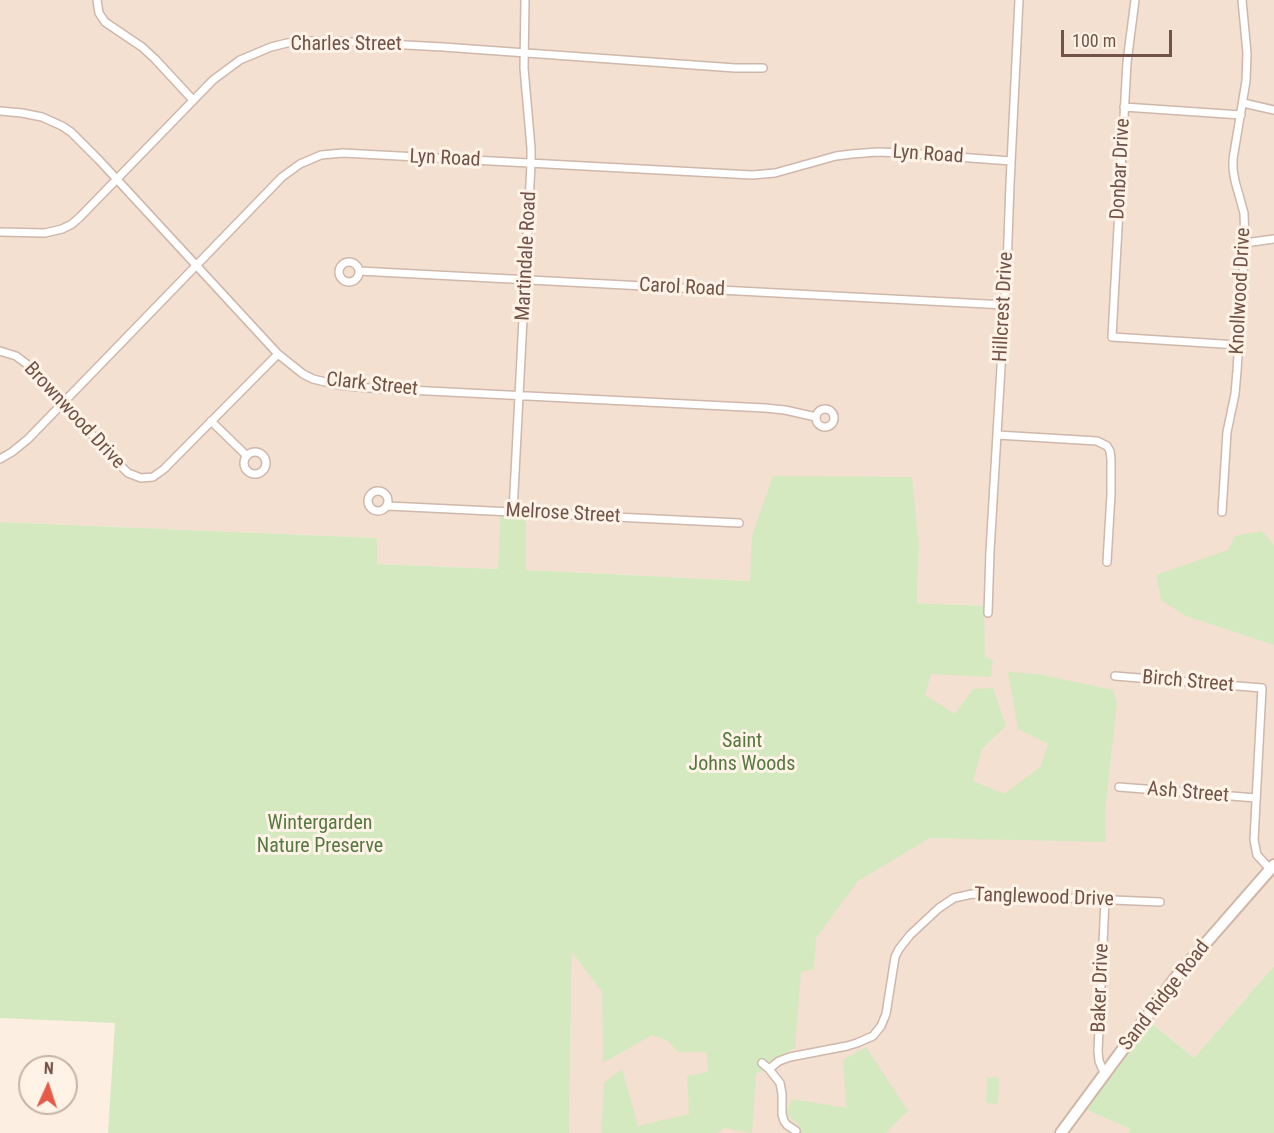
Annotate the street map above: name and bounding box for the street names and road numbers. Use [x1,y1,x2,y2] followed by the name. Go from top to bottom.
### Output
[290,33,402,57] street label: Charles Street
[1106,118,1136,220] street label: Donbar Drive
[892,141,964,169] street label: Lyn Road
[409,145,481,173] street label: Lyn Road
[512,191,542,321] street label: Martindale Road
[1226,227,1256,355] street label: Knollwood Drive
[989,251,1019,363] street label: Hillcrest Drive
[638,274,726,302] street label: Carol Road
[18,358,130,474] street label: Brownwood Drive
[325,368,419,402] street label: Clark Street
[505,499,621,529] street label: Melrose Street
[1141,666,1235,698] street label: Birch Street
[1146,777,1230,809] street label: Ash Street
[974,884,1114,912] street label: Tanglewood Drive
[1115,936,1215,1056] street label: Sand Ridge Road
[1087,943,1115,1033] street label: Baker Drive

